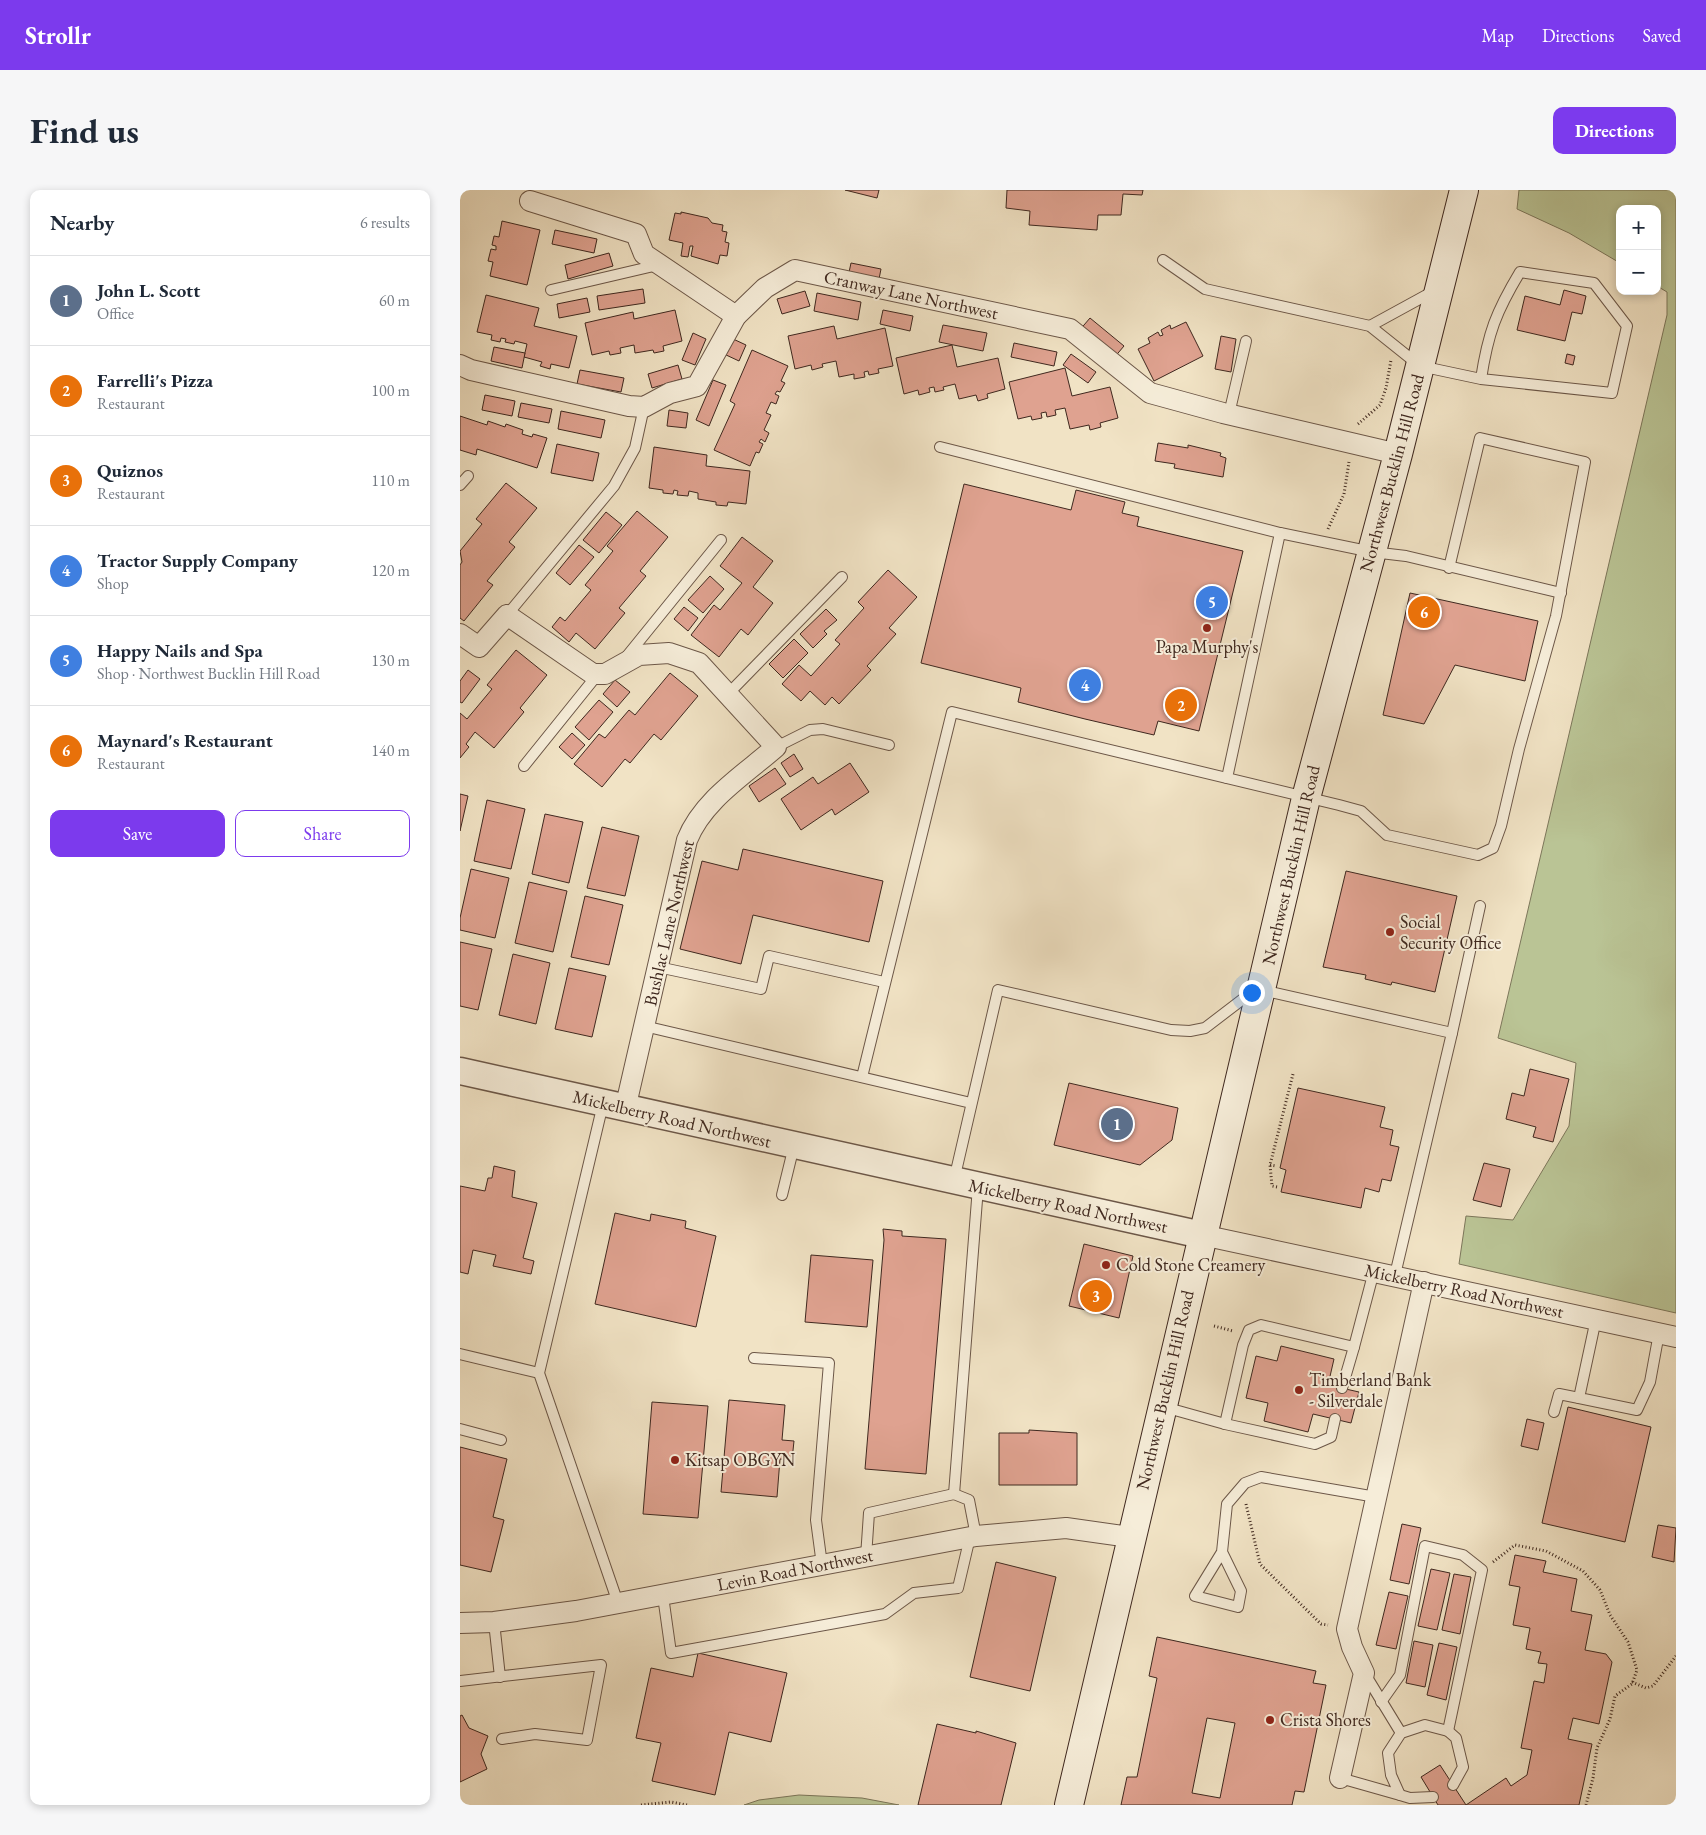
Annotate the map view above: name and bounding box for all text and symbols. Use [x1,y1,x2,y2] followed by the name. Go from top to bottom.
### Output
[25,20,91,51] text: Strollr
[1482,24,1514,47] text: Map
[1542,24,1614,47] text: Directions
[1642,24,1681,47] text: Saved
[1553,107,1676,154] button: Directions
[30,108,139,153] text: Find us
[1616,205,1661,295] map controls
[1616,205,1661,250] button: +
[50,209,114,236] text: Nearby
[360,212,410,233] text: 6 results
[1616,250,1661,295] button: −
[822,265,1001,324] street label: Cranway Lane Northwest
[97,278,200,303] text: John L. Scott
[62,290,70,311] text: 1
[379,290,410,311] text: 60 m
[97,303,134,324] text: Office
[97,368,213,393] text: Farrelli's Pizza
[1354,370,1429,574] street label: Northwest Bucklin Hill Road
[62,380,70,401] text: 2
[371,380,410,401] text: 100 m
[97,393,165,414] text: Restaurant
[97,458,163,483] text: Quiznos
[62,470,70,491] text: 3
[371,470,410,491] text: 110 m
[97,483,165,504] text: Restaurant
[97,548,298,573] text: Tractor Supply Company
[62,560,70,581] text: 4
[371,560,410,581] text: 120 m
[97,573,129,594] text: Shop
[1196,583,1228,621] pin: 5
[1408,593,1440,631] pin: 6
[1201,622,1213,634] marker: Papa Murphy's
[1156,635,1258,658] place label: Papa Murphy's
[97,638,263,663] text: Happy Nails and Spa
[62,650,70,671] text: 5
[371,650,410,671] text: 130 m
[97,663,320,684] text: Shop · Northwest Bucklin Hill Road
[1069,666,1101,704] pin: 4
[1165,686,1197,724] pin: 2
[97,728,273,753] text: Maynard's Restaurant
[62,740,70,761] text: 6
[371,740,410,761] text: 140 m
[97,753,165,774] text: Restaurant
[1256,762,1325,967] street label: Northwest Bucklin Hill Road
[50,810,225,857] button: Save
[235,810,410,857] button: Share
[638,837,699,1008] street label: Bushlac Lane Northwest
[1400,910,1501,954] place label: Social Security Office
[1384,926,1396,938] marker: Social Security Office
[1239,980,1265,1006] your location
[571,1084,774,1153] street label: Mickelberry Road Northwest
[1101,1105,1133,1143] pin: 1
[967,1173,1170,1238] street label: Mickelberry Road Northwest
[1116,1253,1266,1276] place label: Cold Stone Creamery
[1363,1258,1566,1323] street label: Mickelberry Road Northwest
[1100,1259,1112,1271] marker: Cold Stone Creamery
[1080,1277,1112,1315] pin: 3
[1130,1287,1199,1492] street label: Northwest Bucklin Hill Road
[1309,1368,1432,1412] place label: Timberland Bank - Silverdale
[1293,1384,1305,1396] marker: Timberland Bank - Silverdale
[685,1448,796,1471] place label: Kitsap OBGYN
[669,1454,681,1466] marker: Kitsap OBGYN
[715,1543,875,1596] street label: Levin Road Northwest
[1280,1708,1371,1731] place label: Crista Shores
[1264,1714,1276,1726] marker: Crista Shores

